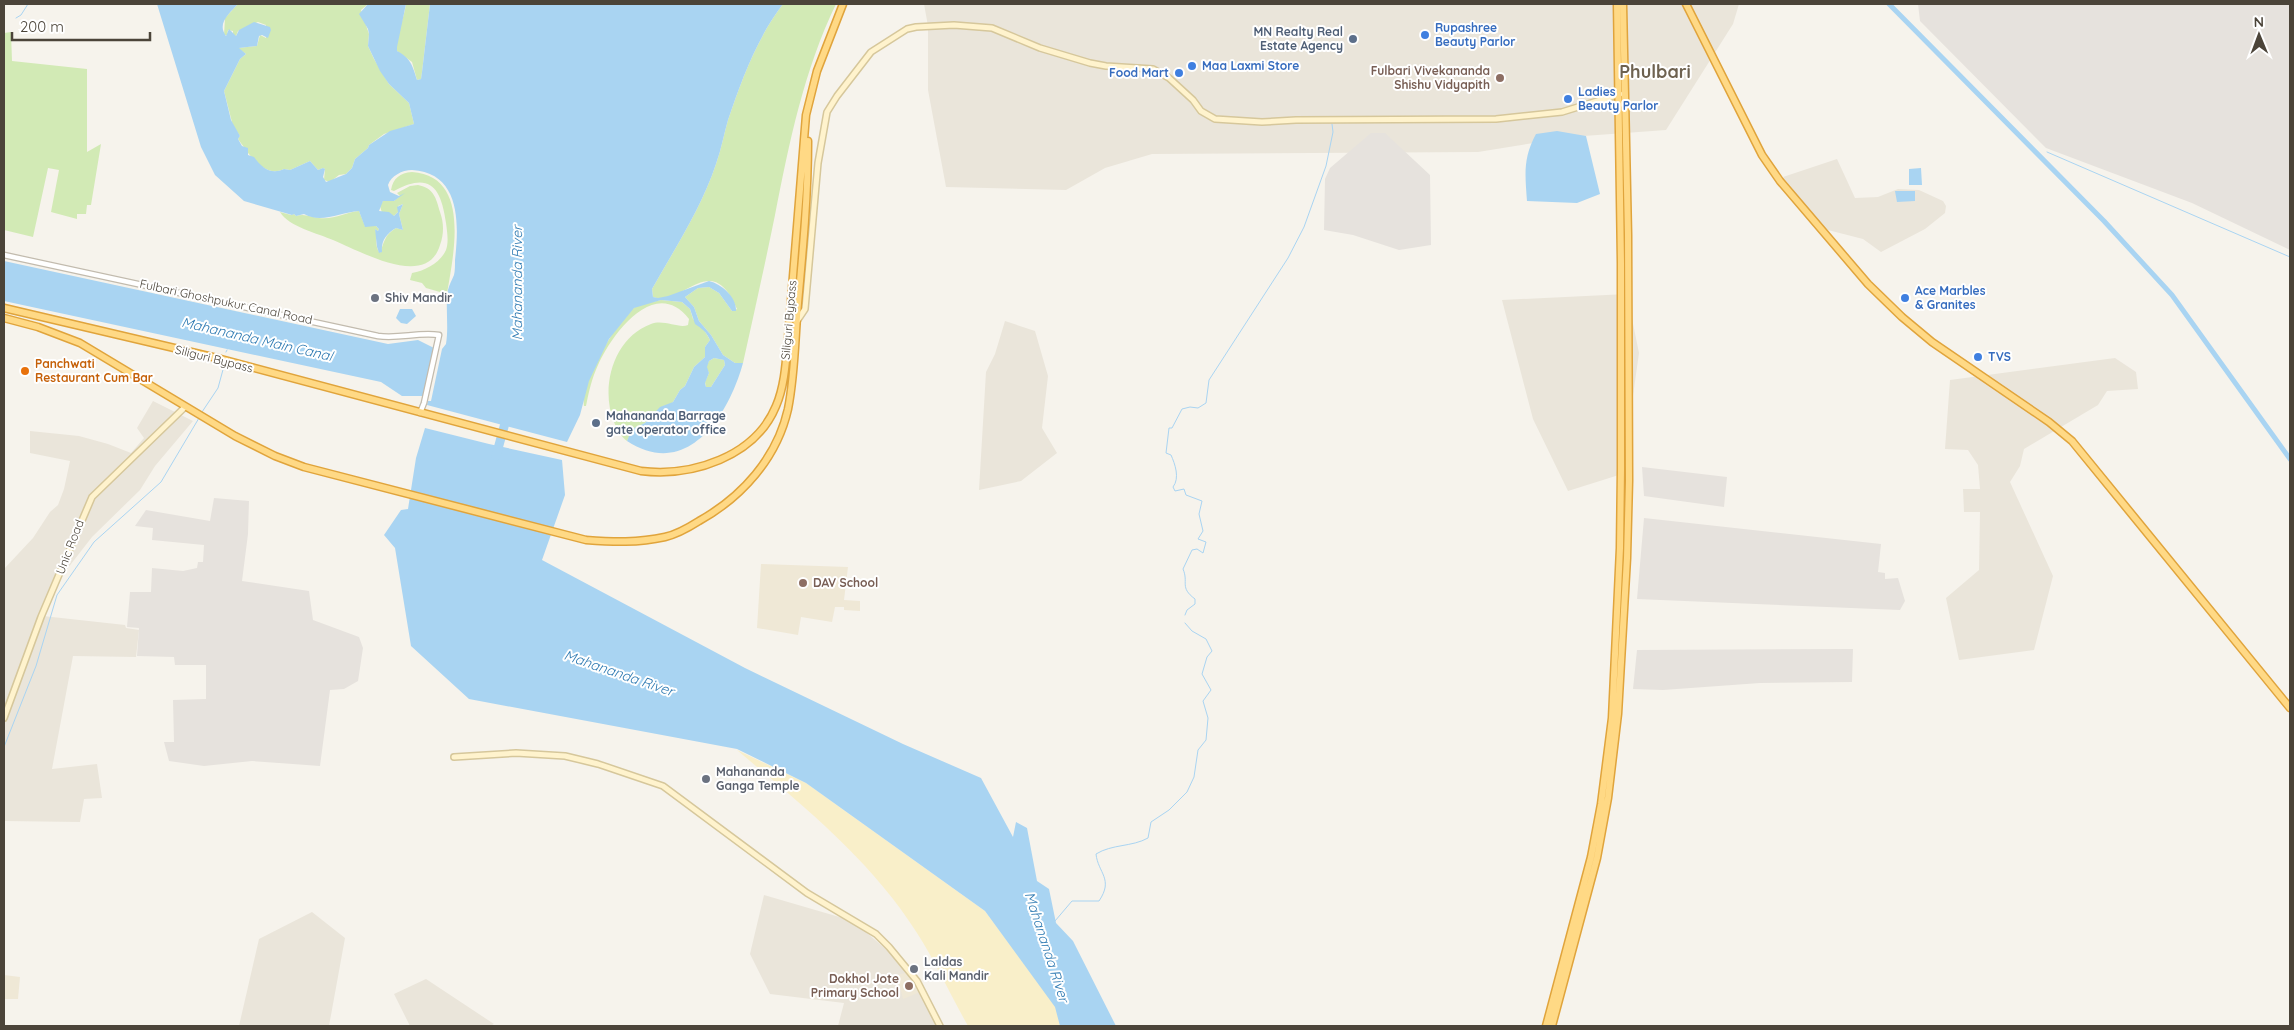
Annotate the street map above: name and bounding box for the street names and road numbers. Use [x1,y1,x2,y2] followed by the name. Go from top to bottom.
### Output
[138,276,314,327] street label: Fulbari Ghoshpukur Canal Road
[778,279,799,360] street label: Siliguri Bypass
[174,342,255,376] street label: Siliguri Bypass
[52,517,87,576] street label: Unic Road

